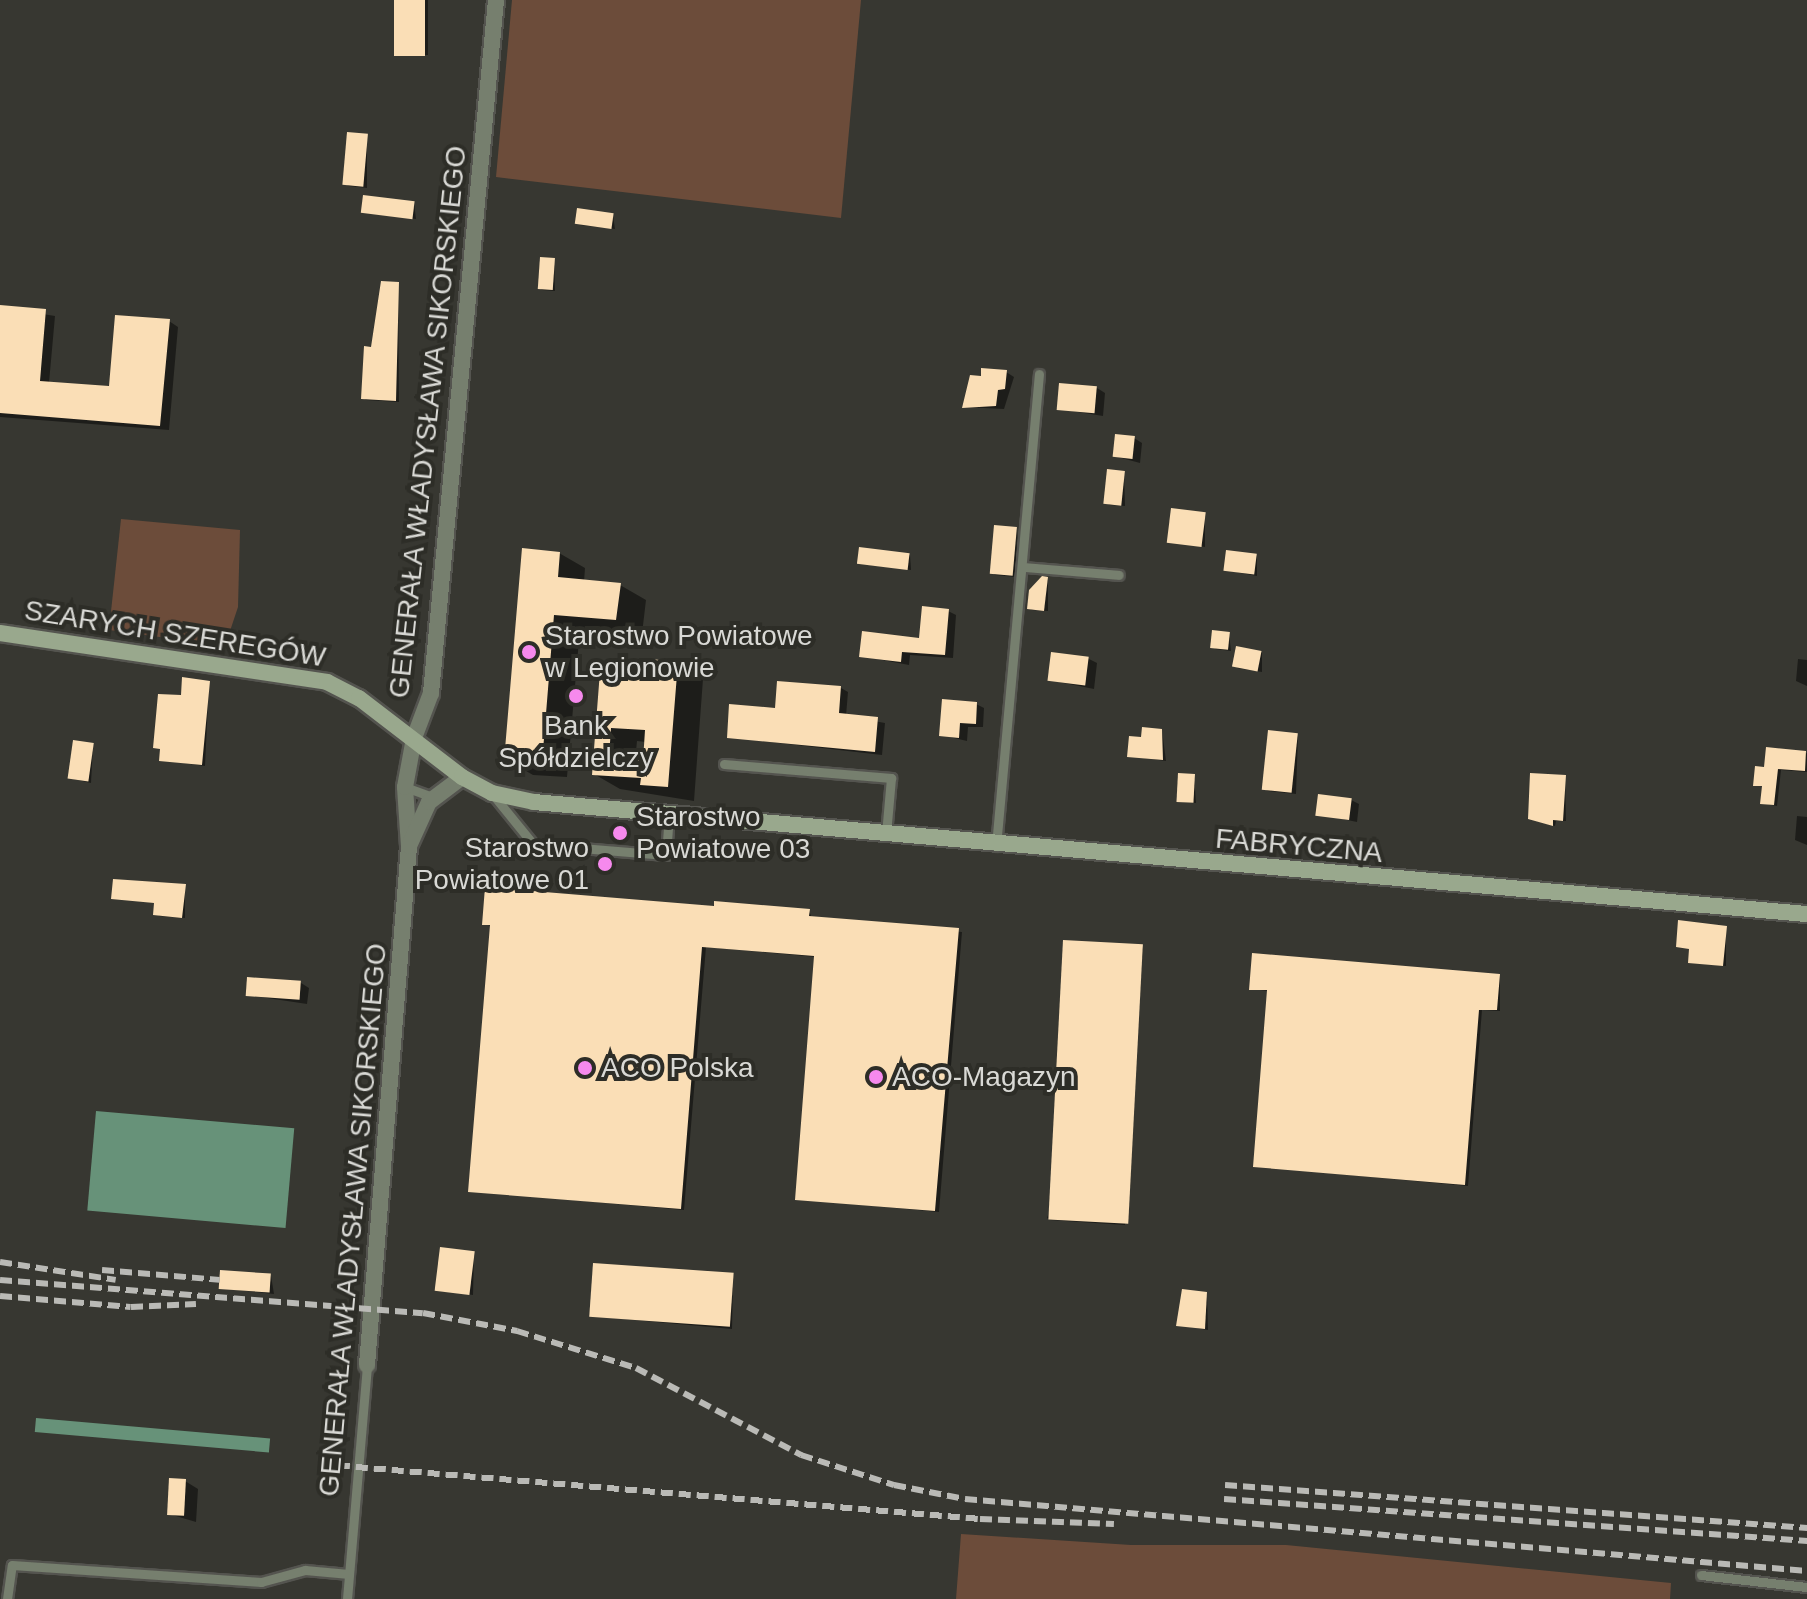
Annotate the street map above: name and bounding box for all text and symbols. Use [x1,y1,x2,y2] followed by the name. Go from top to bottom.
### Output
[382,143,474,701] street label: GENERAŁA WŁADYSŁAWA SIKORSKIEGO
[22,594,328,674] street label: SZARYCH SZEREGÓW
[545,619,813,685] place label: Starostwo Powiatowe w Legionowie
[520,643,538,661] marker: Starostwo Powiatowe w Legionowie
[567,687,585,705] marker: Bank Spółdzielczy
[498,709,654,775] place label: Bank Spółdzielczy
[636,800,810,866] place label: Starostwo Powiatowe 03
[1214,822,1384,870] street label: FABRYCZNA
[611,824,629,842] marker: Starostwo Powiatowe 03
[415,831,589,897] place label: Starostwo Powiatowe 01
[596,855,614,873] marker: Starostwo Powiatowe 01
[312,941,394,1499] street label: GENERAŁA WŁADYSŁAWA SIKORSKIEGO
[601,1051,753,1085] place label: ACO Polska
[576,1059,594,1077] marker: ACO Polska
[892,1060,1076,1094] place label: ACO-Magazyn
[867,1068,885,1086] marker: ACO-Magazyn

